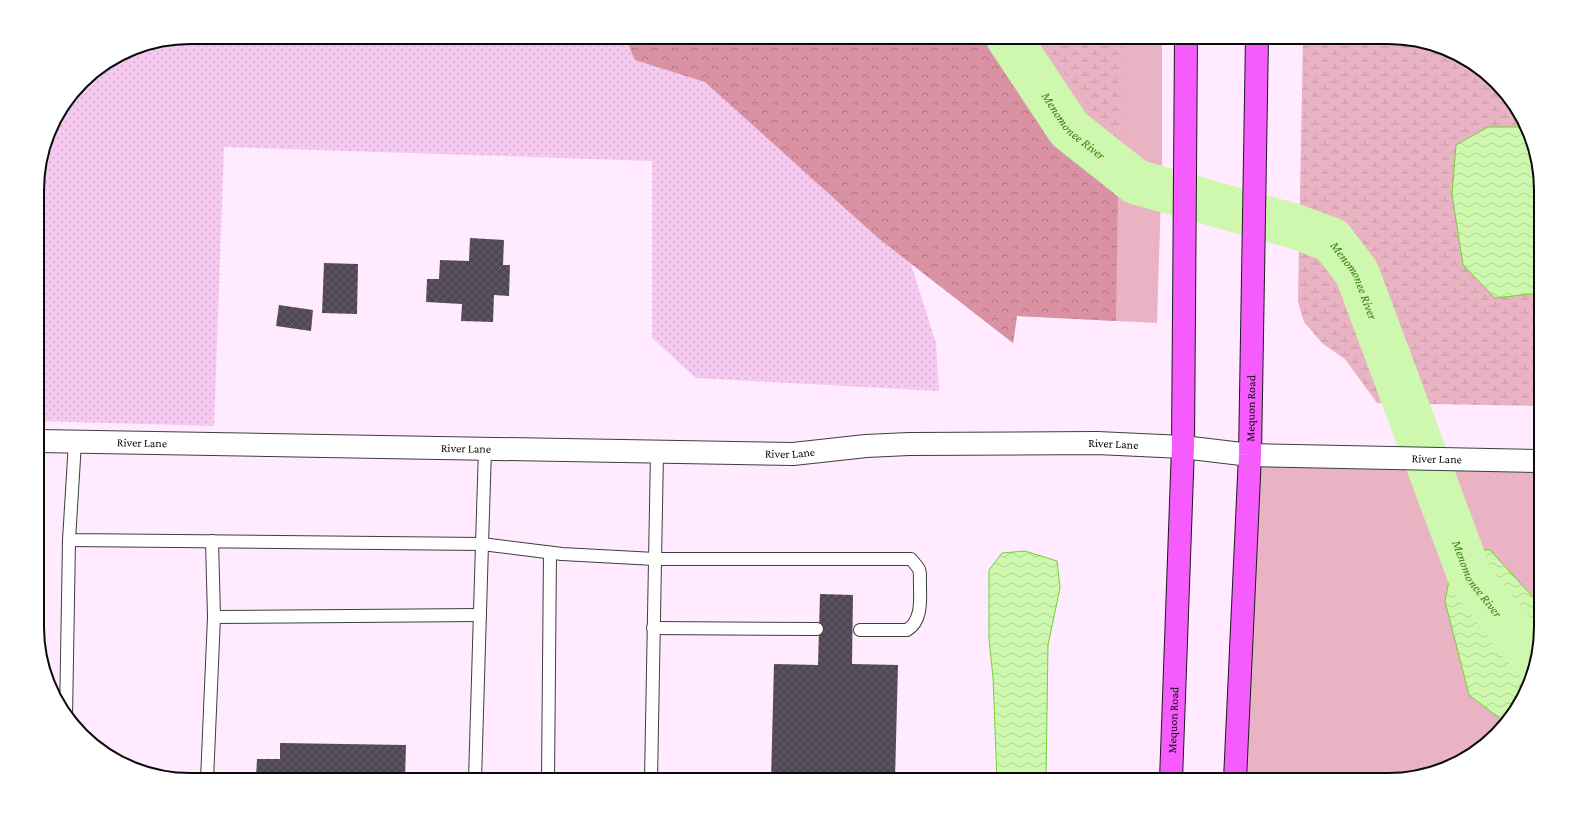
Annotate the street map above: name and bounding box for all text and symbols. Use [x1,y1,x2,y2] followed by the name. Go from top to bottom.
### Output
[1038,88,1109,163] water label: Menomonee River
[1327,237,1381,322] water label: Menomonee River
[1243,374,1258,442] street label: Mequon Road
[117,435,167,450] street label: River Lane
[1088,436,1139,452] street label: River Lane
[441,441,491,456] street label: River Lane
[765,445,816,461] street label: River Lane
[1411,451,1462,466] street label: River Lane
[1449,537,1506,620] water label: Menomonee River
[1165,686,1181,754] street label: Mequon Road

